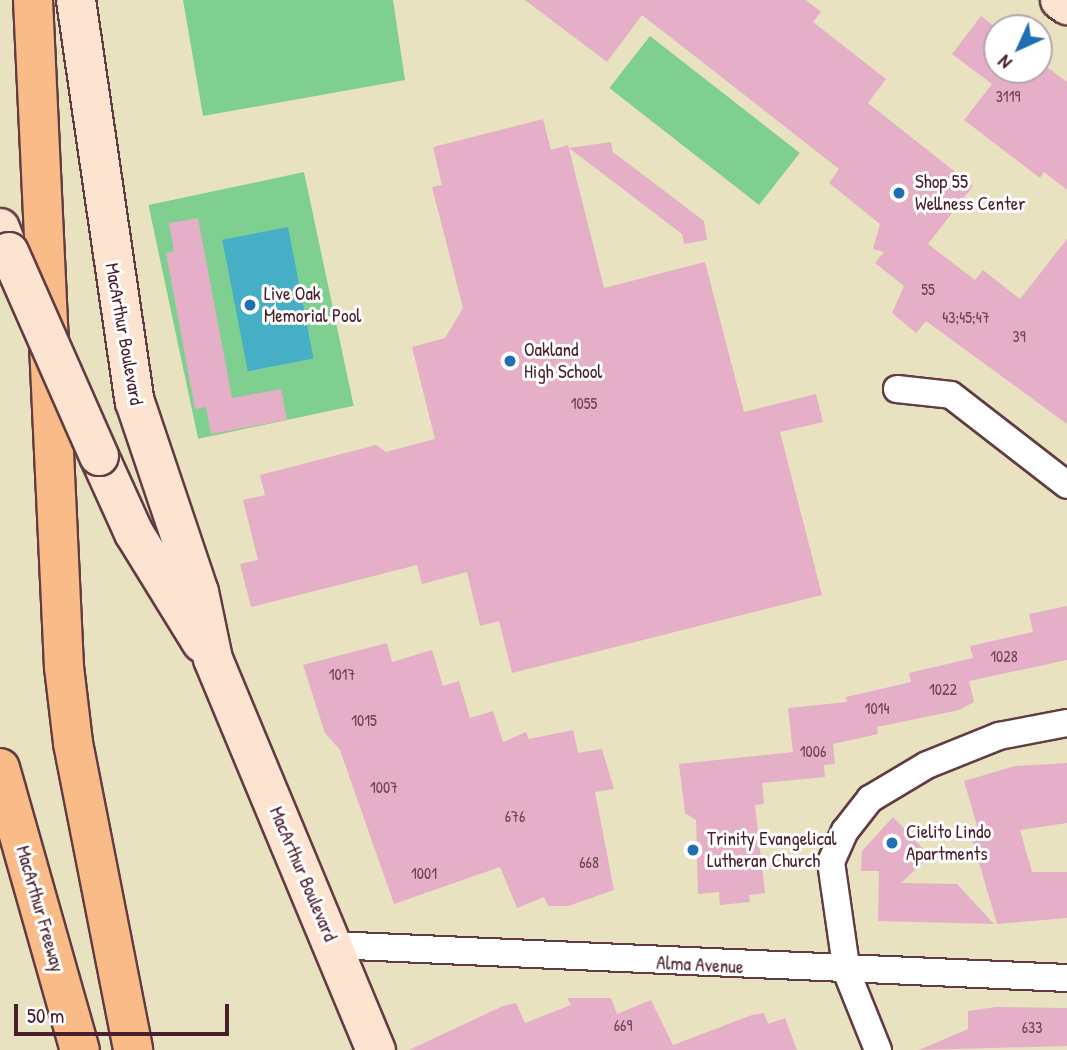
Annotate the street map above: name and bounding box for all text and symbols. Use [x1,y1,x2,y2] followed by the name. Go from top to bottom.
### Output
[983,14,1053,84] north arrow
[992,50,1017,75] text: N
[996,86,1020,106] house number: 3119
[915,171,1026,215] place label: Shop 55 Wellness Center
[889,183,909,203] marker: Shop 55 Wellness Center
[100,261,148,407] street label: MacArthur Boulevard
[921,279,935,299] house number: 55
[264,283,361,327] place label: Live Oak Memorial Pool
[242,297,258,313] marker: Live Oak Memorial Pool
[942,307,990,327] house number: 43;45;47
[1012,326,1026,346] house number: 39
[524,339,602,383] place label: Oakland High School
[502,353,518,369] marker: Oakland High School
[571,393,597,413] house number: 1055
[990,646,1018,666] house number: 1028
[329,664,355,684] house number: 1017
[929,679,957,699] house number: 1022
[865,698,889,718] house number: 1014
[351,710,377,730] house number: 1015
[800,741,826,761] house number: 1006
[370,777,398,797] house number: 1007
[264,803,342,945] street label: MacArthur Boulevard
[505,806,525,826] house number: 676
[906,821,991,865] place label: Cielito Lindo Apartments
[707,828,836,872] place label: Trinity Evangelical Lutheran Church
[884,835,900,851] marker: Cielito Lindo Apartments
[685,842,701,858] marker: Trinity Evangelical Lutheran Church
[11,843,69,975] street label: MacArthur Freeway
[579,852,599,872] house number: 668
[411,863,437,883] house number: 1001
[656,951,744,979] street label: Alma Avenue
[18,990,233,1034] scale bar
[27,1001,64,1030] text: 50 m
[614,1015,632,1035] house number: 669
[1022,1017,1042,1037] house number: 633

